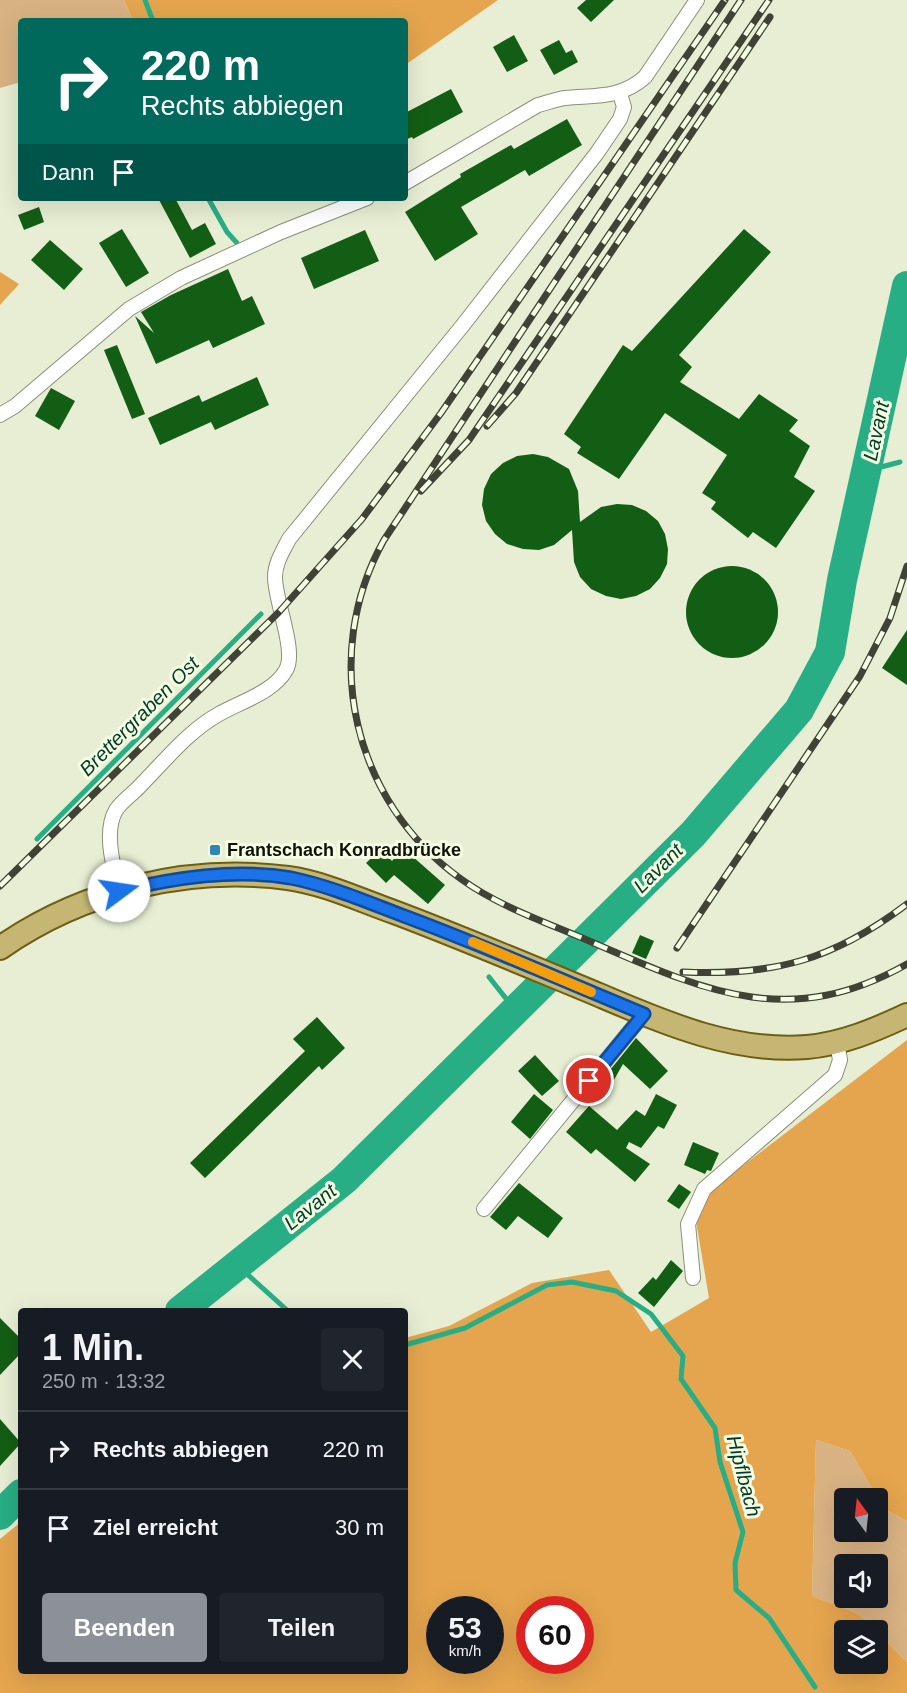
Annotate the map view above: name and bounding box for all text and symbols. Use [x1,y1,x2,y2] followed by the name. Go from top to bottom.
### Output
[42,42,120,120] icon: right
[141,42,260,89] text: 220 m
[141,91,344,121] text: Rechts abbiegen
[107,156,140,189] icon: arrive
[42,160,95,185] text: Dann
[859,398,893,463] water label: Lavant
[75,651,204,780] water label: Brettergraben Ost
[629,838,688,897] water label: Lavant
[227,840,461,860] place label: Frantschach Konradbrücke
[208,843,222,857] marker: Frantschach Konradbrücke
[87,859,151,923] position arrow
[563,1055,614,1106] pin
[572,1064,605,1097] icon: arrive
[280,1179,341,1234] water label: Lavant
[42,1327,144,1368] text: 1 Min.
[321,1328,384,1391] button: close
[42,1370,165,1392] text: 250 m · 13:32
[723,1433,765,1519] water label: Hipflbach
[42,1434,75,1467] icon: right
[93,1437,269,1462] text: Rechts abbiegen
[323,1437,384,1462] text: 220 m
[834,1488,888,1542] north arrow
[834,1488,888,1674] map controls
[42,1512,75,1545] icon: arrive
[93,1515,218,1540] text: Ziel erreicht
[335,1515,384,1540] text: 30 m
[834,1554,888,1608] button: sound
[42,1593,207,1662] button: Beenden
[219,1593,384,1662] button: Teilen
[516,1596,594,1674] speed limit sign: 60
[448,1611,482,1644] text: 53
[834,1620,888,1674] button: layers
[449,1642,481,1659] text: km/h

